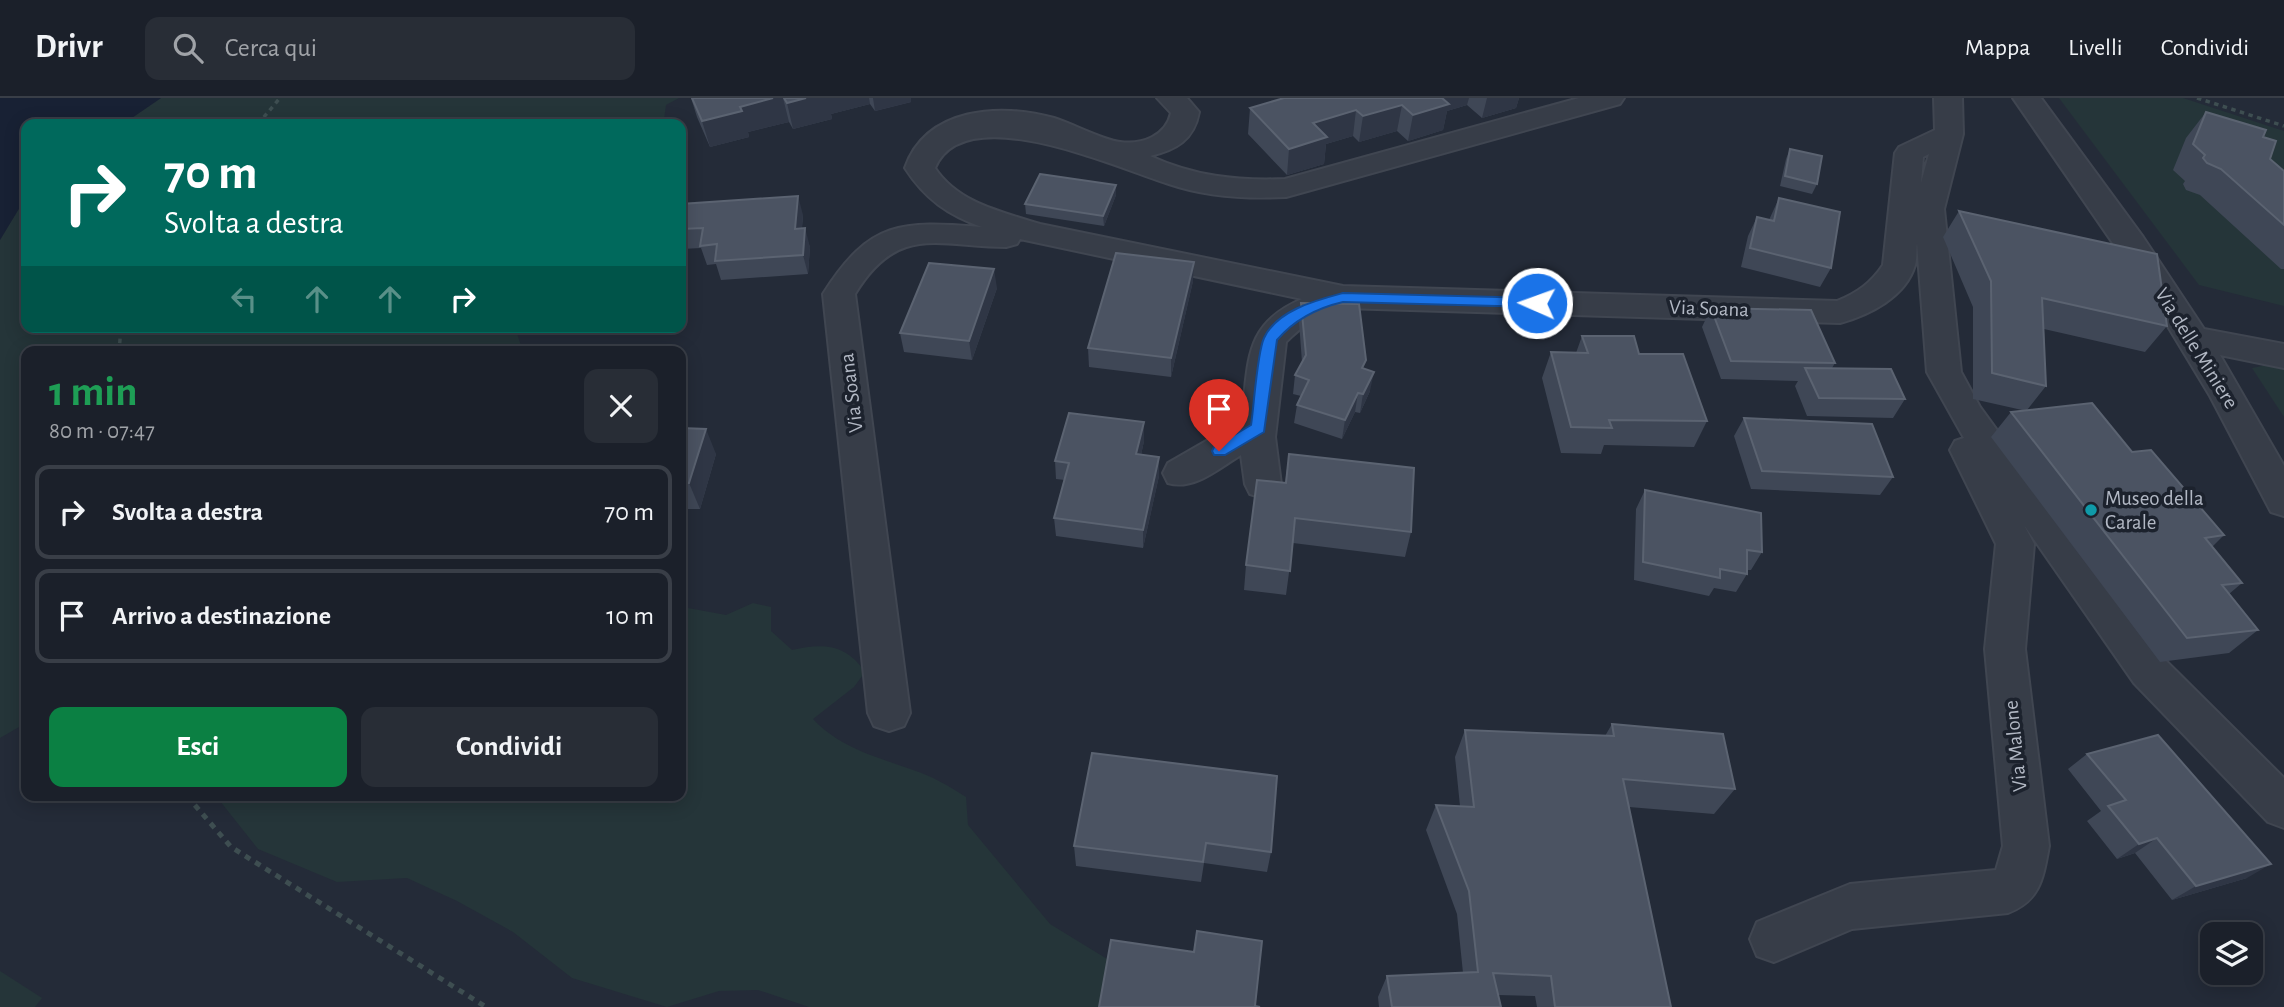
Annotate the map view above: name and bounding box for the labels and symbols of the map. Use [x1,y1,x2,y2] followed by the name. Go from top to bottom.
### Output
[1500,266,1574,340] position arrow
[2151,284,2242,412] street label: Via delle Miniere
[1669,297,1750,320] street label: Via Soana
[836,352,867,434] street label: Via Soana
[1189,379,1249,451] pin
[2105,488,2204,533] place label: Museo della Carale
[2083,502,2099,518] marker: Museo della Carale
[2000,699,2031,793] street label: Via Malone

